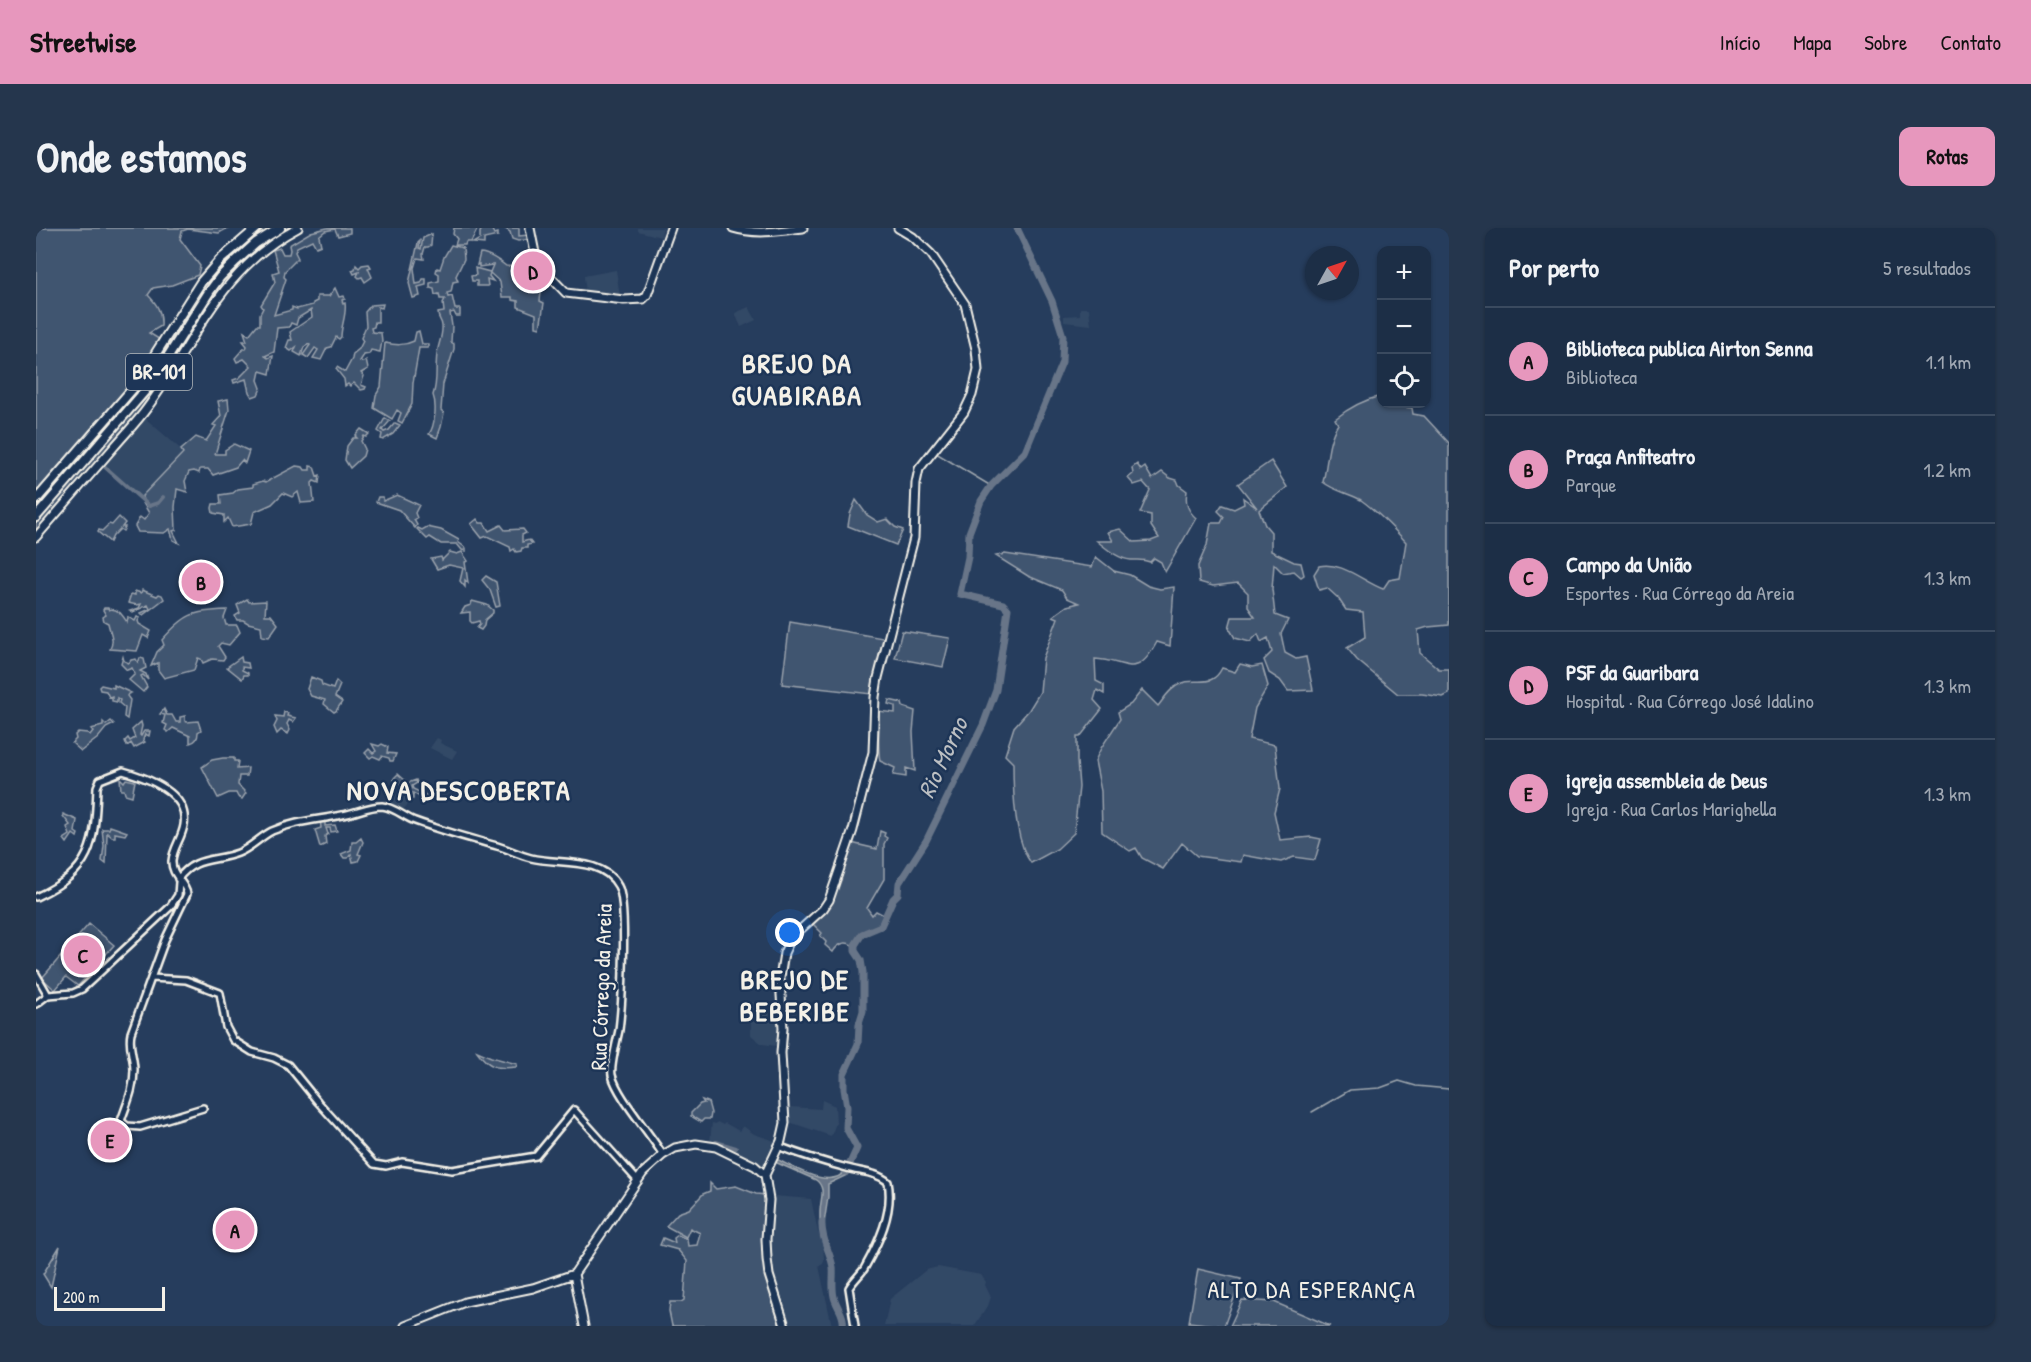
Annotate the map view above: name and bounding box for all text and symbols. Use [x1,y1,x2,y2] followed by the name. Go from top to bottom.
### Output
[30,23,136,61] text: Streetwise
[1720,28,1760,57] text: Início
[1793,28,1831,57] text: Mapa
[1864,28,1907,57] text: Sobre
[1940,28,2001,57] text: Contato
[1899,127,1995,186] button: Rotas
[36,128,247,185] text: Onde estamos
[1305,246,1359,300] north arrow
[1377,246,1431,408] map controls
[1377,246,1431,300] button: +
[514,248,552,294] pin: D
[1509,250,1599,285] text: Por perto
[1883,254,1971,281] text: 5 resultados
[1377,300,1431,354] button: −
[1566,333,1813,363] text: Biblioteca publica Airton Senna
[731,344,863,414] district label: BREJO DA GUABIRABA
[1524,348,1533,375] text: A
[1926,348,1971,375] text: 1.1 km
[126,354,192,390] road number: BR-101
[1377,354,1431,408] button: locate
[1566,363,1637,390] text: Biblioteca
[1566,441,1695,471] text: Praça Anfiteatro
[1523,456,1534,483] text: B
[1924,456,1971,483] text: 1.2 km
[1566,471,1616,498] text: Parque
[1566,549,1692,579] text: Campo da União
[182,560,220,604] pin: B
[1523,564,1534,591] text: C
[1924,564,1971,591] text: 1.3 km
[1566,579,1794,606] text: Esportes · Rua Córrego da Areia
[1566,657,1698,687] text: PSF da Guaribara
[1524,672,1533,699] text: D
[1924,672,1971,699] text: 1.3 km
[1566,687,1814,714] text: Hospital · Rua Córrego José Idalino
[910,710,976,803] water label: Rio Morno
[1566,765,1767,795] text: igreja assembleia de Deus
[347,771,571,809] district label: NOVA DESCOBERTA
[1524,780,1533,807] text: E
[1924,780,1971,807] text: 1.3 km
[1566,795,1776,822] text: Igreja · Rua Carlos Marighella
[583,903,619,1071] street label: Rua Córrego da Areia
[775,918,804,947] your location
[64,932,102,978] pin: C
[739,960,851,1030] district label: BREJO DE BEBERIBE
[90,1118,130,1162] pin: E
[216,1208,254,1252] pin: A
[1208,1273,1416,1305] district label: ALTO DA ESPERANÇA
[54,1284,165,1312] scale bar
[63,1286,99,1308] text: 200 m

